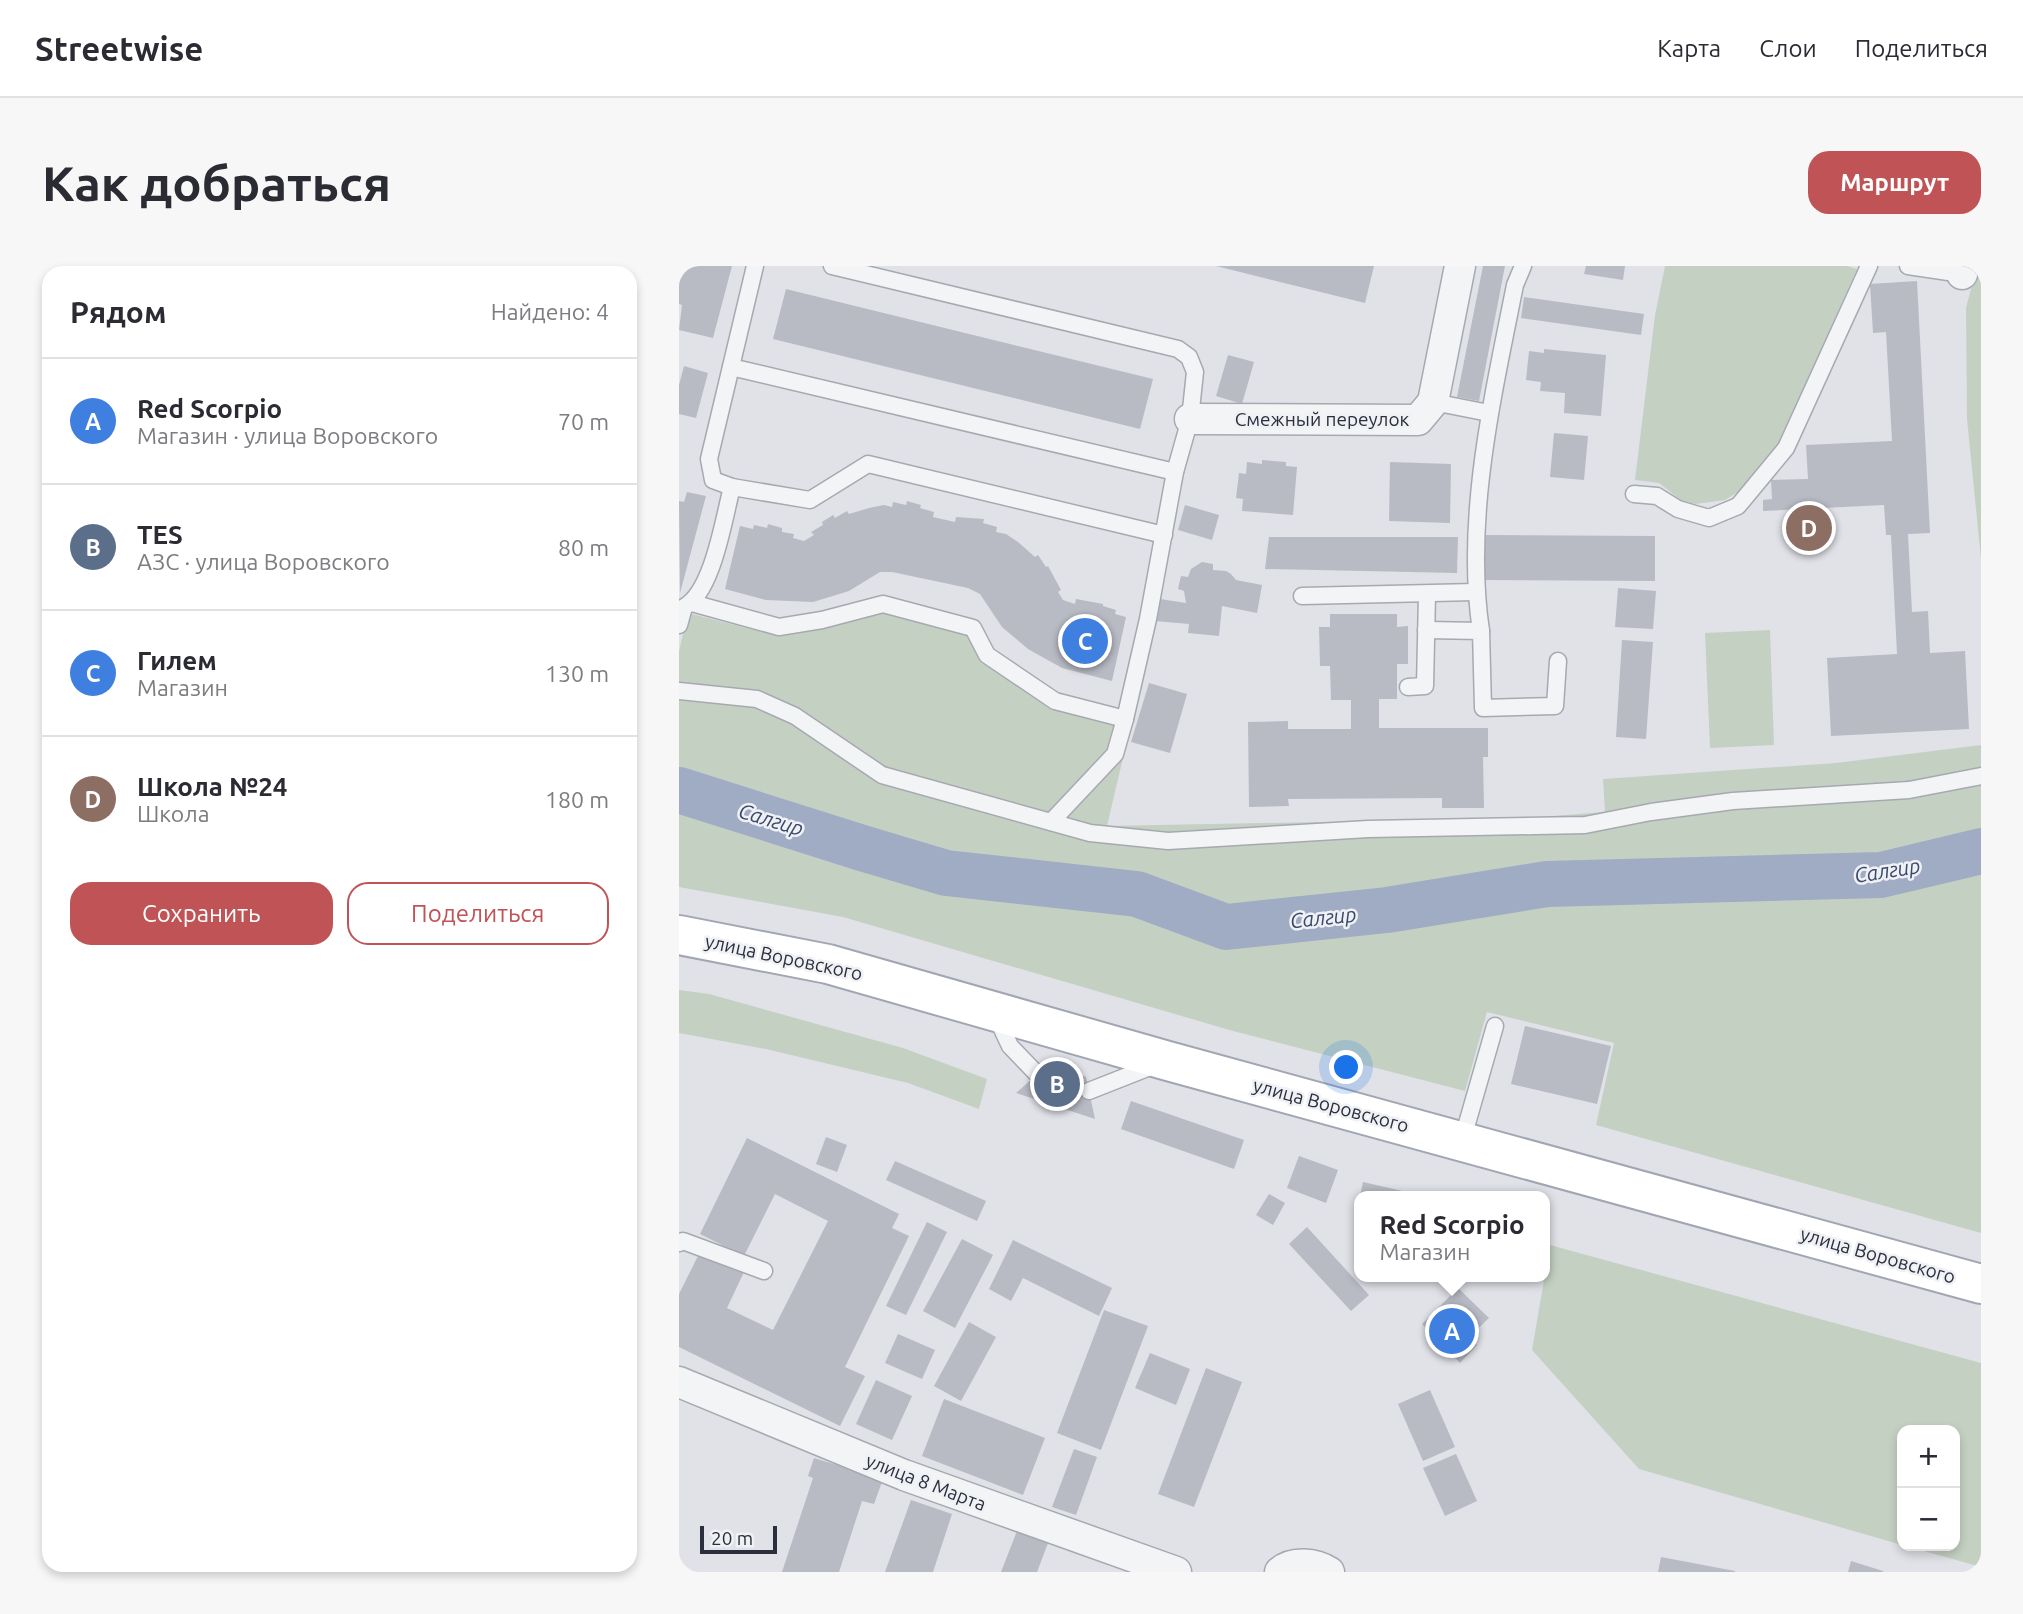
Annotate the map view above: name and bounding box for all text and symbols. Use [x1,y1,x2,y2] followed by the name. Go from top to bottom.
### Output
[35,30,203,67] text: Streetwise
[1657,35,1721,62] text: Карта
[1759,35,1817,62] text: Слои
[1855,35,1988,62] text: Поделиться
[1808,151,1981,214] button: Маршрут
[42,155,391,210] text: Как добраться
[70,295,166,329] text: Рядом
[491,299,609,324] text: Найдено: 4
[137,394,282,423] text: Red Scorpio
[1235,408,1410,430] street label: Смежный переулок
[85,409,101,434] text: A
[558,409,609,434] text: 70 m
[137,423,438,448] text: Магазин · улица Воровского
[1786,502,1832,554] pin: D
[137,520,183,549] text: TES
[85,535,101,560] text: B
[558,535,609,560] text: 80 m
[137,549,390,574] text: АЗС · улица Воровского
[1062,615,1108,667] pin: C
[137,646,217,675] text: Гилем
[86,661,100,686] text: C
[545,661,609,686] text: 130 m
[137,675,228,700] text: Магазин
[137,772,287,801] text: Школа №24
[85,787,101,812] text: D
[545,787,609,812] text: 180 m
[736,798,806,840] water label: Салгир
[137,801,209,826] text: Школа
[1852,853,1922,887] water label: Салгир
[70,882,333,945] button: Сохранить
[347,882,609,945] button: Поделиться
[1289,902,1357,932] water label: Салгир
[703,930,865,984] street label: улица Воровского
[1329,1050,1363,1084] your location
[1034,1058,1080,1110] pin: B
[1251,1074,1411,1136] street label: улица Воровского
[1354,1191,1550,1282] popup
[1379,1210,1525,1239] text: Red Scorpio
[1798,1222,1958,1288] street label: улица Воровского
[1379,1239,1470,1264] text: Магазин
[1429,1305,1475,1357] pin: A
[1897,1425,1960,1551] map controls
[1897,1425,1960,1488] button: +
[863,1449,989,1515] street label: улица 8 Марта
[1897,1488,1960,1551] button: −
[700,1523,777,1555] scale bar
[711,1527,753,1549] text: 20 m

